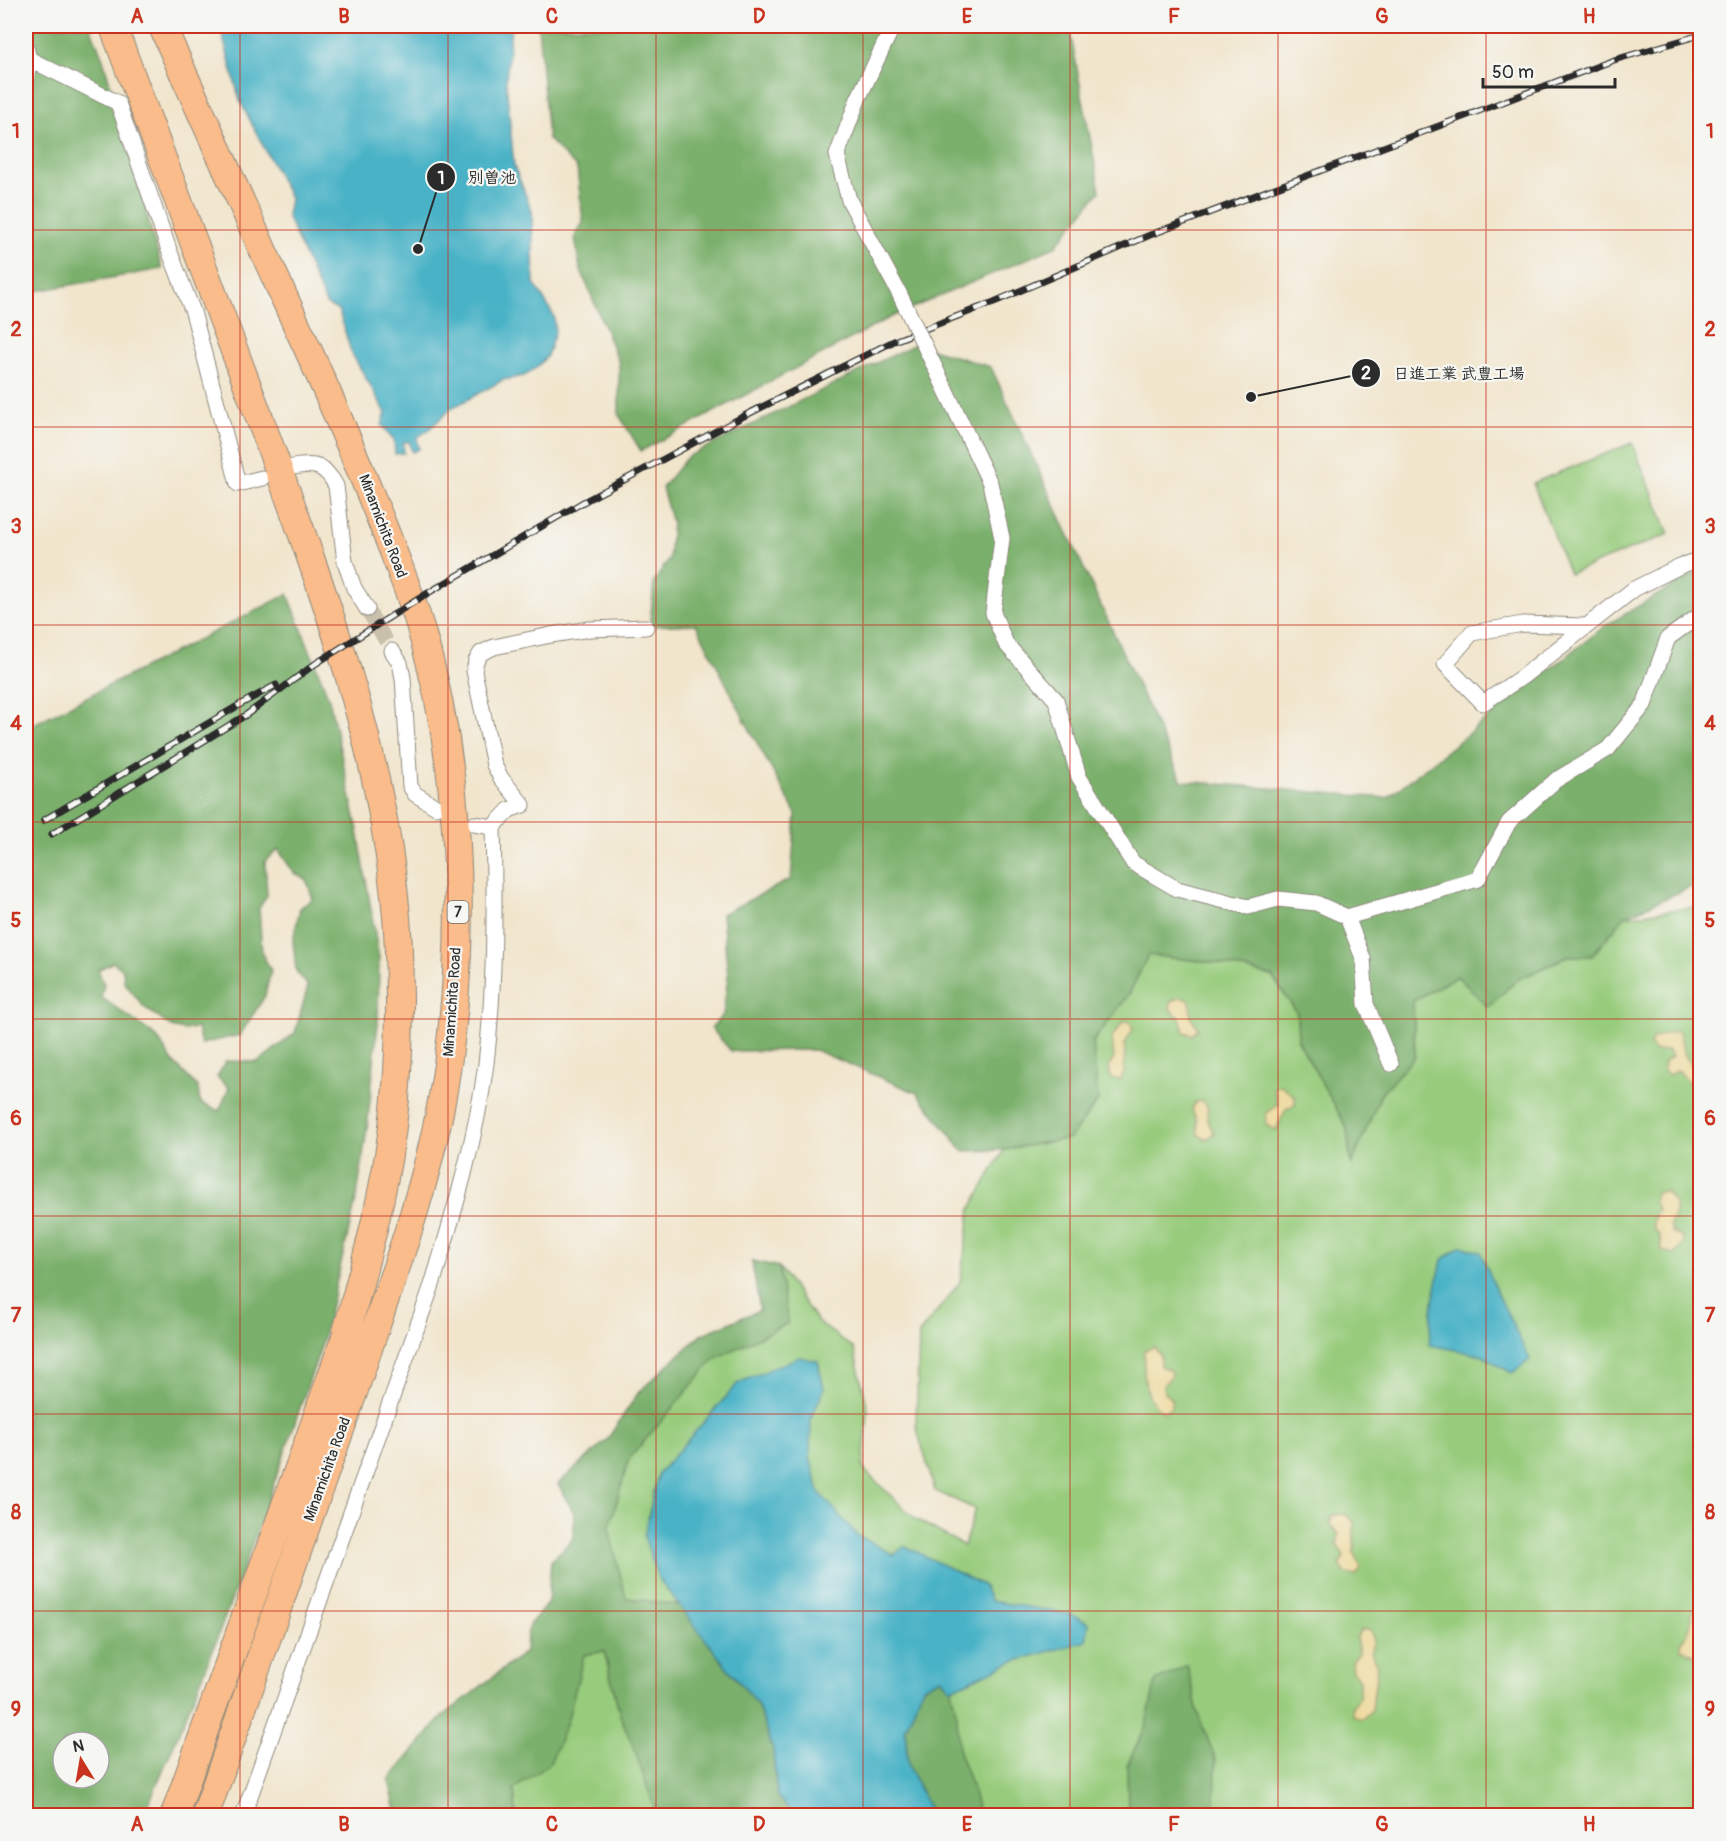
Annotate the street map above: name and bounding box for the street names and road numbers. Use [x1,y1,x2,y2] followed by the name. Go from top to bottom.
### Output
[354,472,411,581] street label: Minamichita Road
[448,901,468,923] road number: 7
[439,947,466,1057] street label: Minamichita Road
[300,1414,355,1524] street label: Minamichita Road

